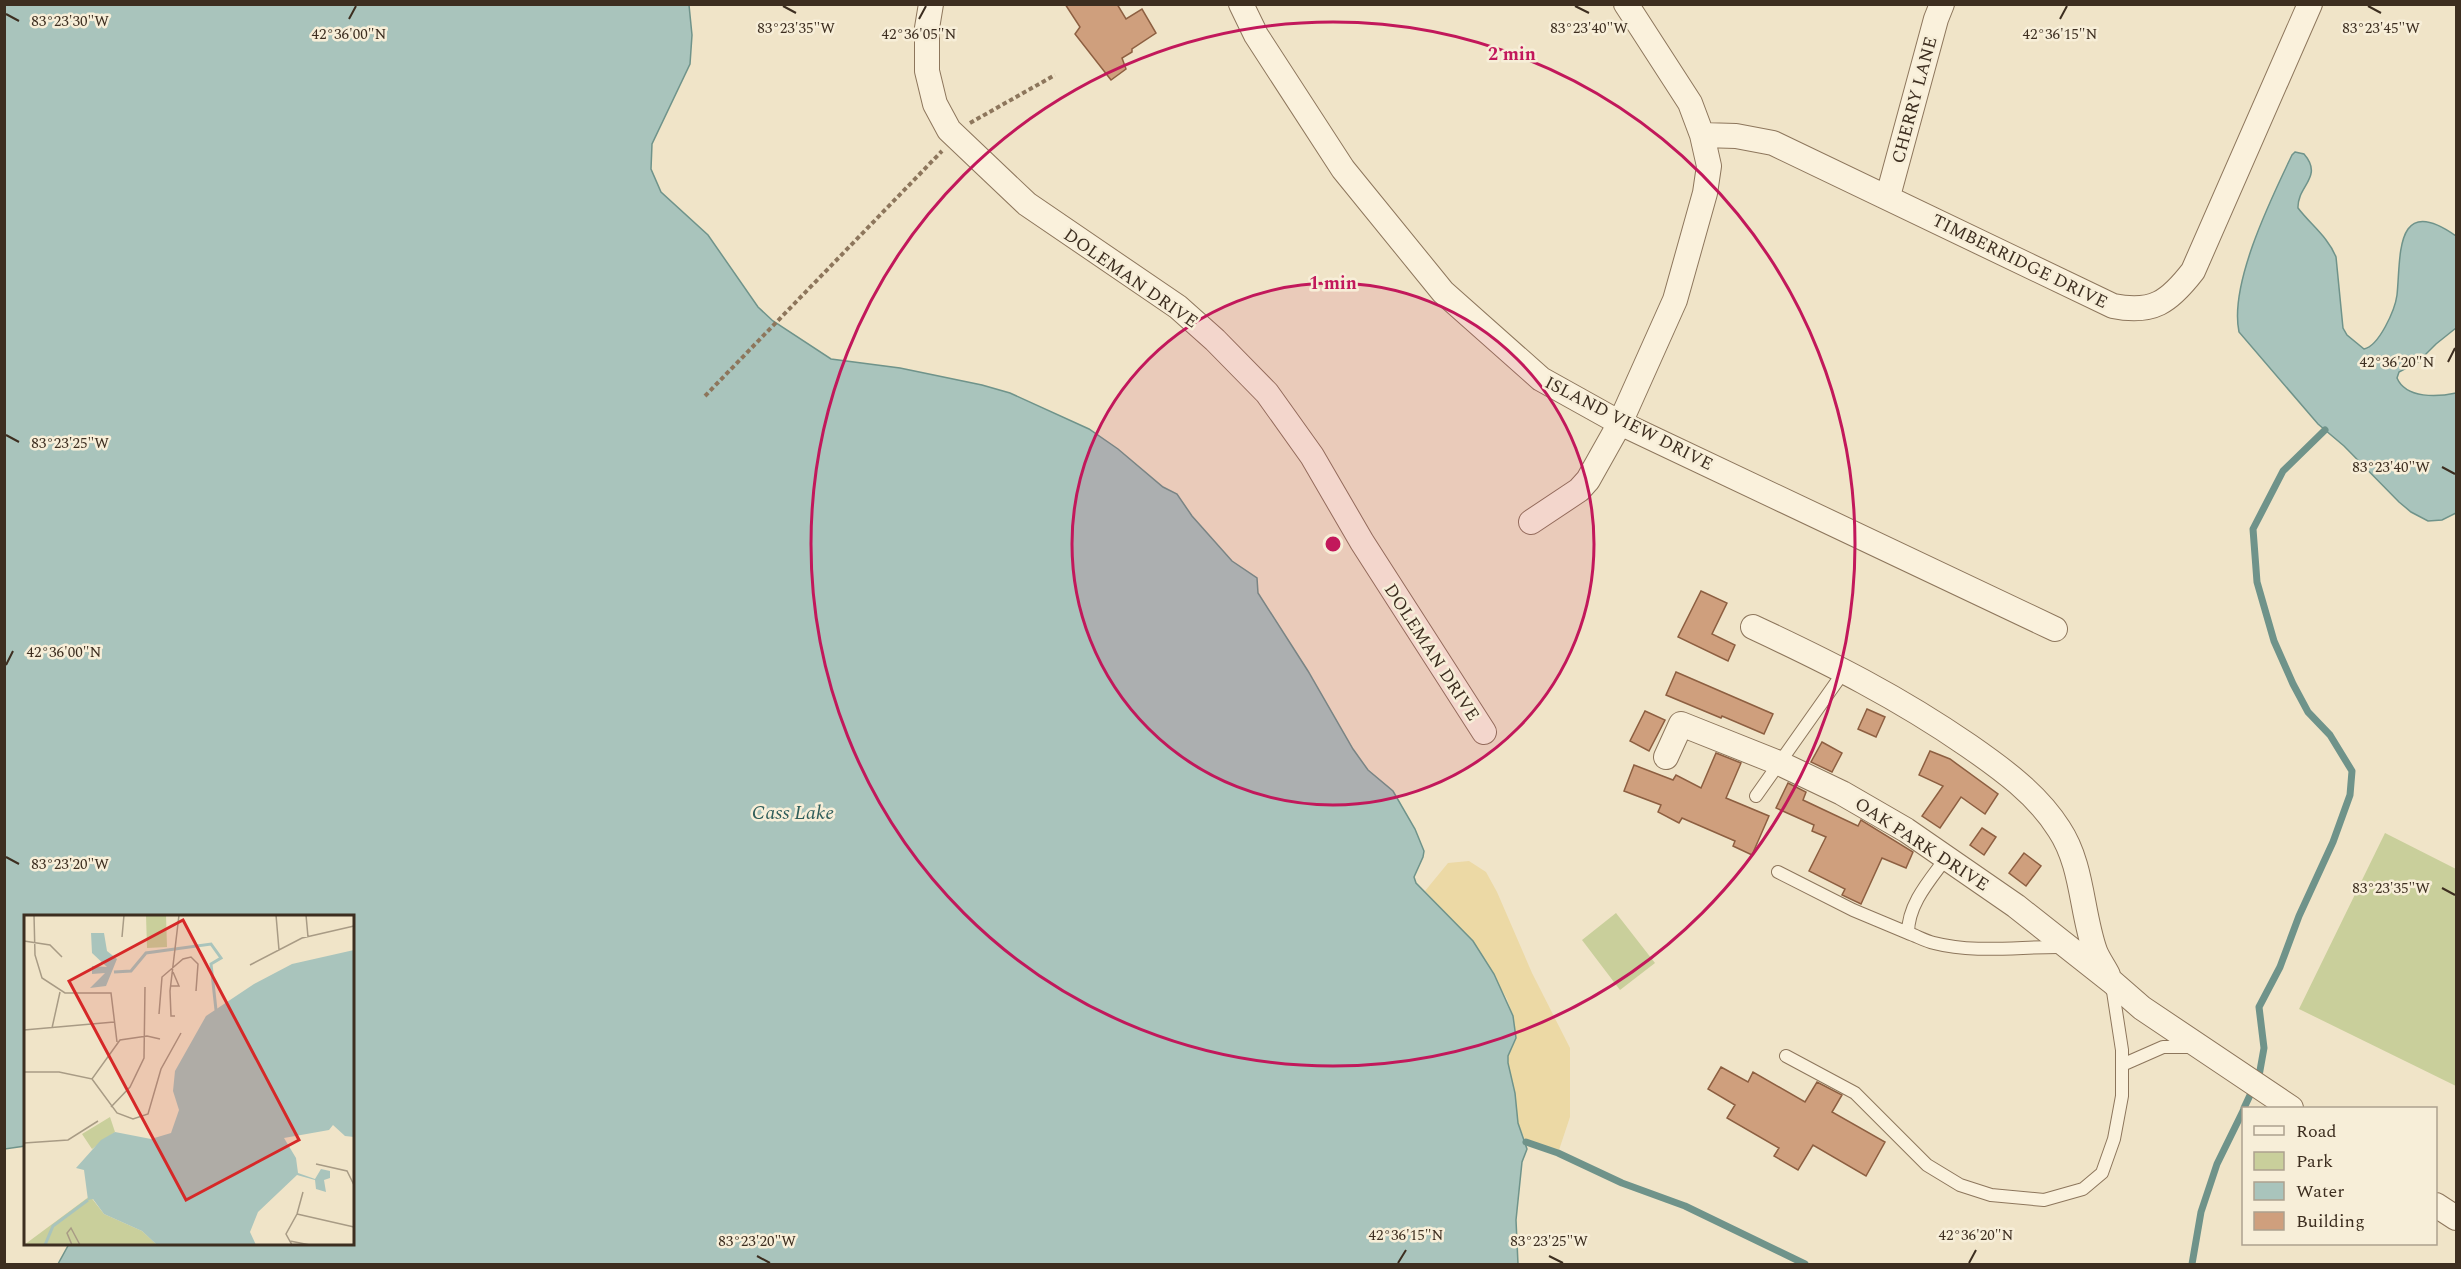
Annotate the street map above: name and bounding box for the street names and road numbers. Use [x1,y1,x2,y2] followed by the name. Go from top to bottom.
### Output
[1885,34,1944,167] street label: CHERRY LANE
[1927,207,2112,316] street label: TIMBERRIDGE DRIVE
[1058,222,1204,335] street label: DOLEMAN DRIVE
[1540,369,1718,478] street label: ISLAND VIEW DRIVE
[1377,578,1486,726] street label: DOLEMAN DRIVE
[1849,791,1994,898] street label: OAK PARK DRIVE

